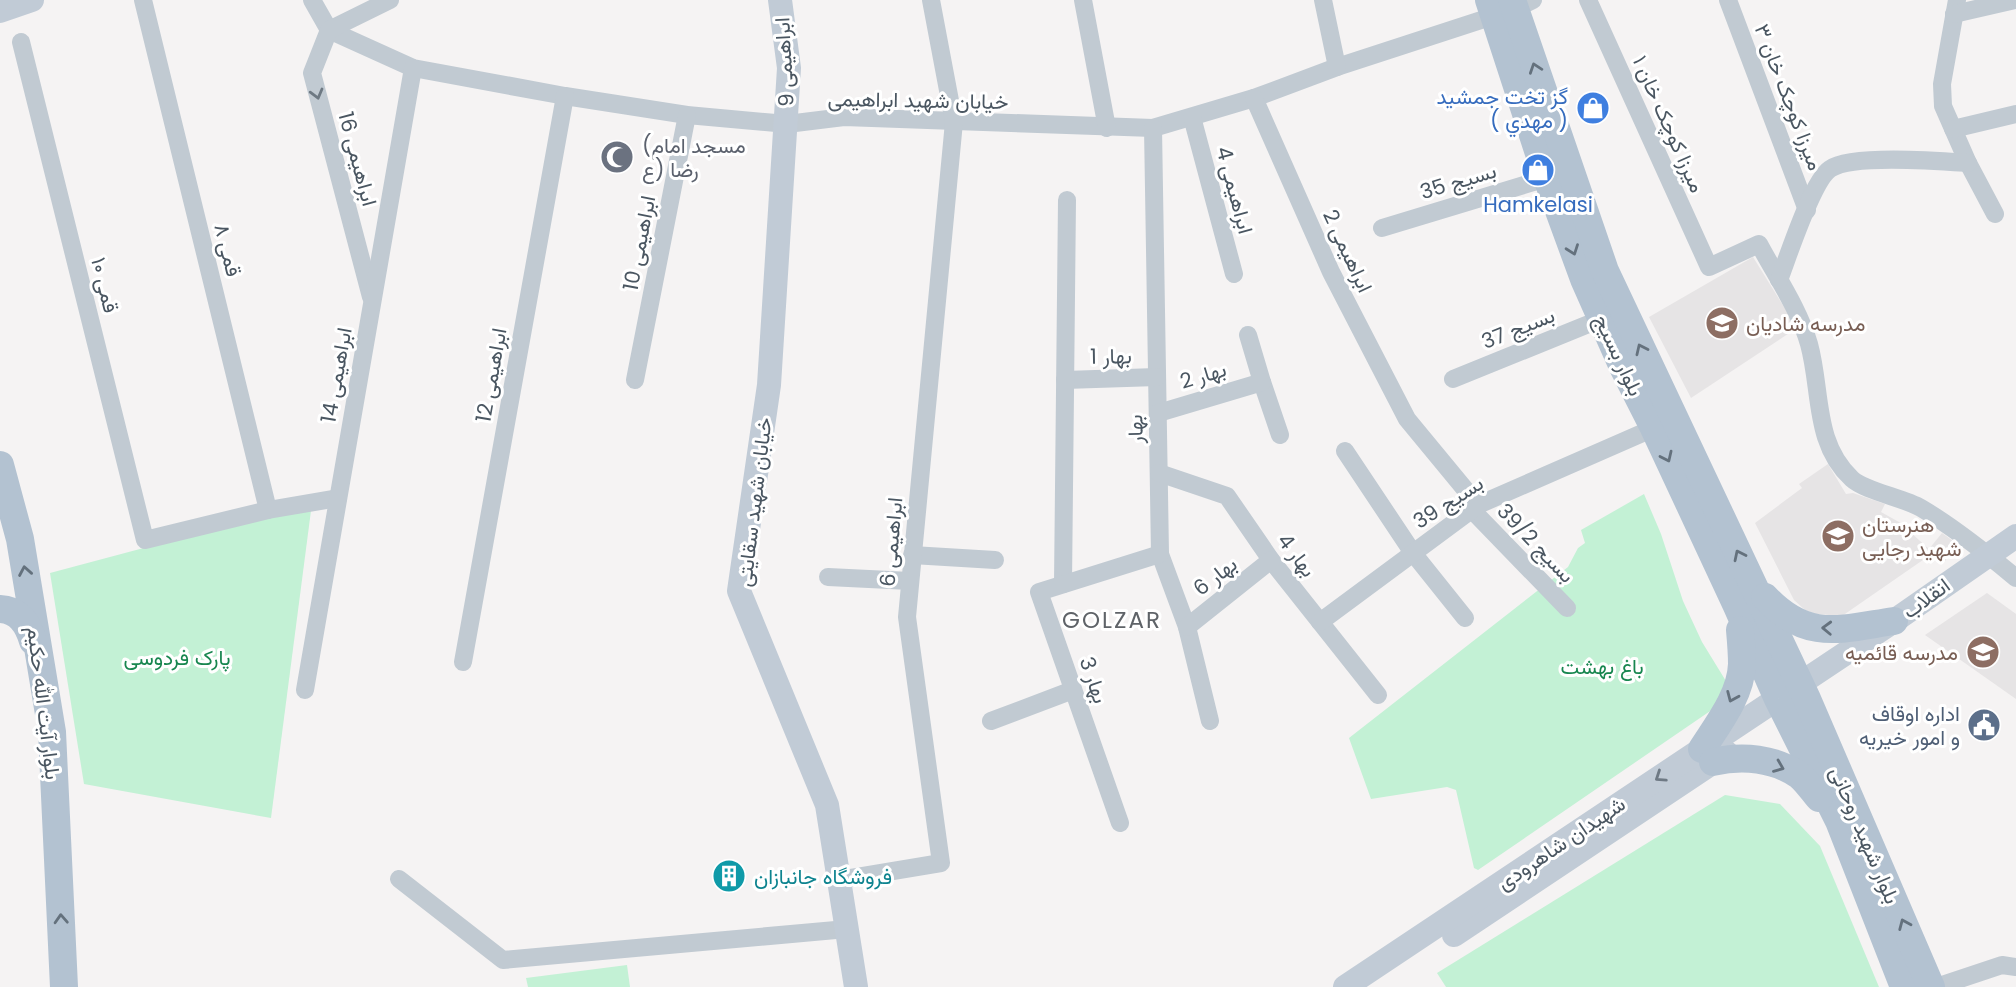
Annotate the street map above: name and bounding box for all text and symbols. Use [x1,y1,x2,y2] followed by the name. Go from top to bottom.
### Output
[767,16,801,108] street label: ابراهیمی 9
[1748,19,1830,175] street label: میرزا کوچک خان ۳
[1626,51,1712,197] street label: میرزا کوچک خان ۱
[1529,62,1543,75] one-way arrow
[1436,82,1568,138] place label: گز تخت جمشيد ( مهدي )
[827,84,1009,116] street label: خیابان شهید ابراهیمی
[309,88,323,100] one-way arrow
[1574,89,1612,127] shop icon: گز تخت جمشيد ( مهدي )
[332,109,384,209] street label: ابراهیمی 16
[642,131,746,184] place label: (مسجد امام رضا (ع
[598,138,636,176] mosque icon: (مسجد امام رضا (ع
[1209,143,1261,237] street label: ابراهیمی 4
[1519,151,1557,189] shop icon: Hamkelasi
[1416,156,1500,206] street label: بسیج 35
[1483,190,1593,219] place label: Hamkelasi
[616,193,662,293] street label: ابراهیمی 10
[1316,205,1380,297] street label: ابراهیمی 2
[207,221,249,279] street label: قمی ۸
[1565,244,1579,256] one-way arrow
[84,254,126,316] street label: قمی ۱۰
[1477,300,1559,356] street label: بسیج 37
[1703,304,1741,342] school or university icon: مدرسه شادیان
[1587,309,1651,401] street label: بلوار بسیج
[1746,309,1865,338] place label: مدرسه شادیان
[313,325,359,425] street label: ابراهیمی 14
[468,326,514,424] street label: ابراهیمی 12
[1090,341,1132,371] street label: بهار 1
[1635,344,1649,357] one-way arrow
[1176,354,1230,396] street label: بهار 2
[1120,414,1150,445] street label: بهار
[729,416,779,588] street label: خیابان شهید سقایتی
[1659,450,1673,462] one-way arrow
[1407,469,1489,535] street label: بسیج 39
[873,496,909,588] street label: ابراهیمی 6
[1491,497,1581,589] street label: بسیج 39/2
[1862,510,1962,563] place label: هنرستان شهید رجایی
[1819,517,1857,555] school or university icon: هنرستان شهید رجایی
[1271,527,1323,583] street label: بهار 4
[1187,550,1243,602] street label: بهار 6
[1734,550,1748,562] one-way arrow
[19,565,34,577] one-way arrow
[1896,571,1956,625] street label: انقلاب
[1062,604,1162,636] district label: GOLZAR
[1821,621,1832,636] one-way arrow
[20,625,68,781] street label: بلوار آیت الله حکیم
[1964,633,2002,671] school or university icon: مدرسه قائمیه
[1845,638,1958,667] place label: مدرسه قائمیه
[124,643,230,672] park label: پارک فردوسی
[1560,652,1644,681] park label: باغ بهشت
[1073,653,1115,707] street label: بهار 3
[1727,691,1741,703] one-way arrow
[1859,699,1960,752] place label: اداره اوقاف و امور خیریه
[1965,706,2003,744] public building icon: اداره اوقاف و امور خیریه
[1773,758,1785,772] one-way arrow
[1823,762,1907,908] street label: بلوار شهید روحانی
[1655,769,1668,782] one-way arrow
[1491,789,1631,897] street label: شهیدان شاهرودی
[710,857,748,895] building icon: فروشگاه جانبازان
[754,862,892,891] place label: فروشگاه جانبازان
[53,913,68,924] one-way arrow
[1898,919,1912,932] one-way arrow

